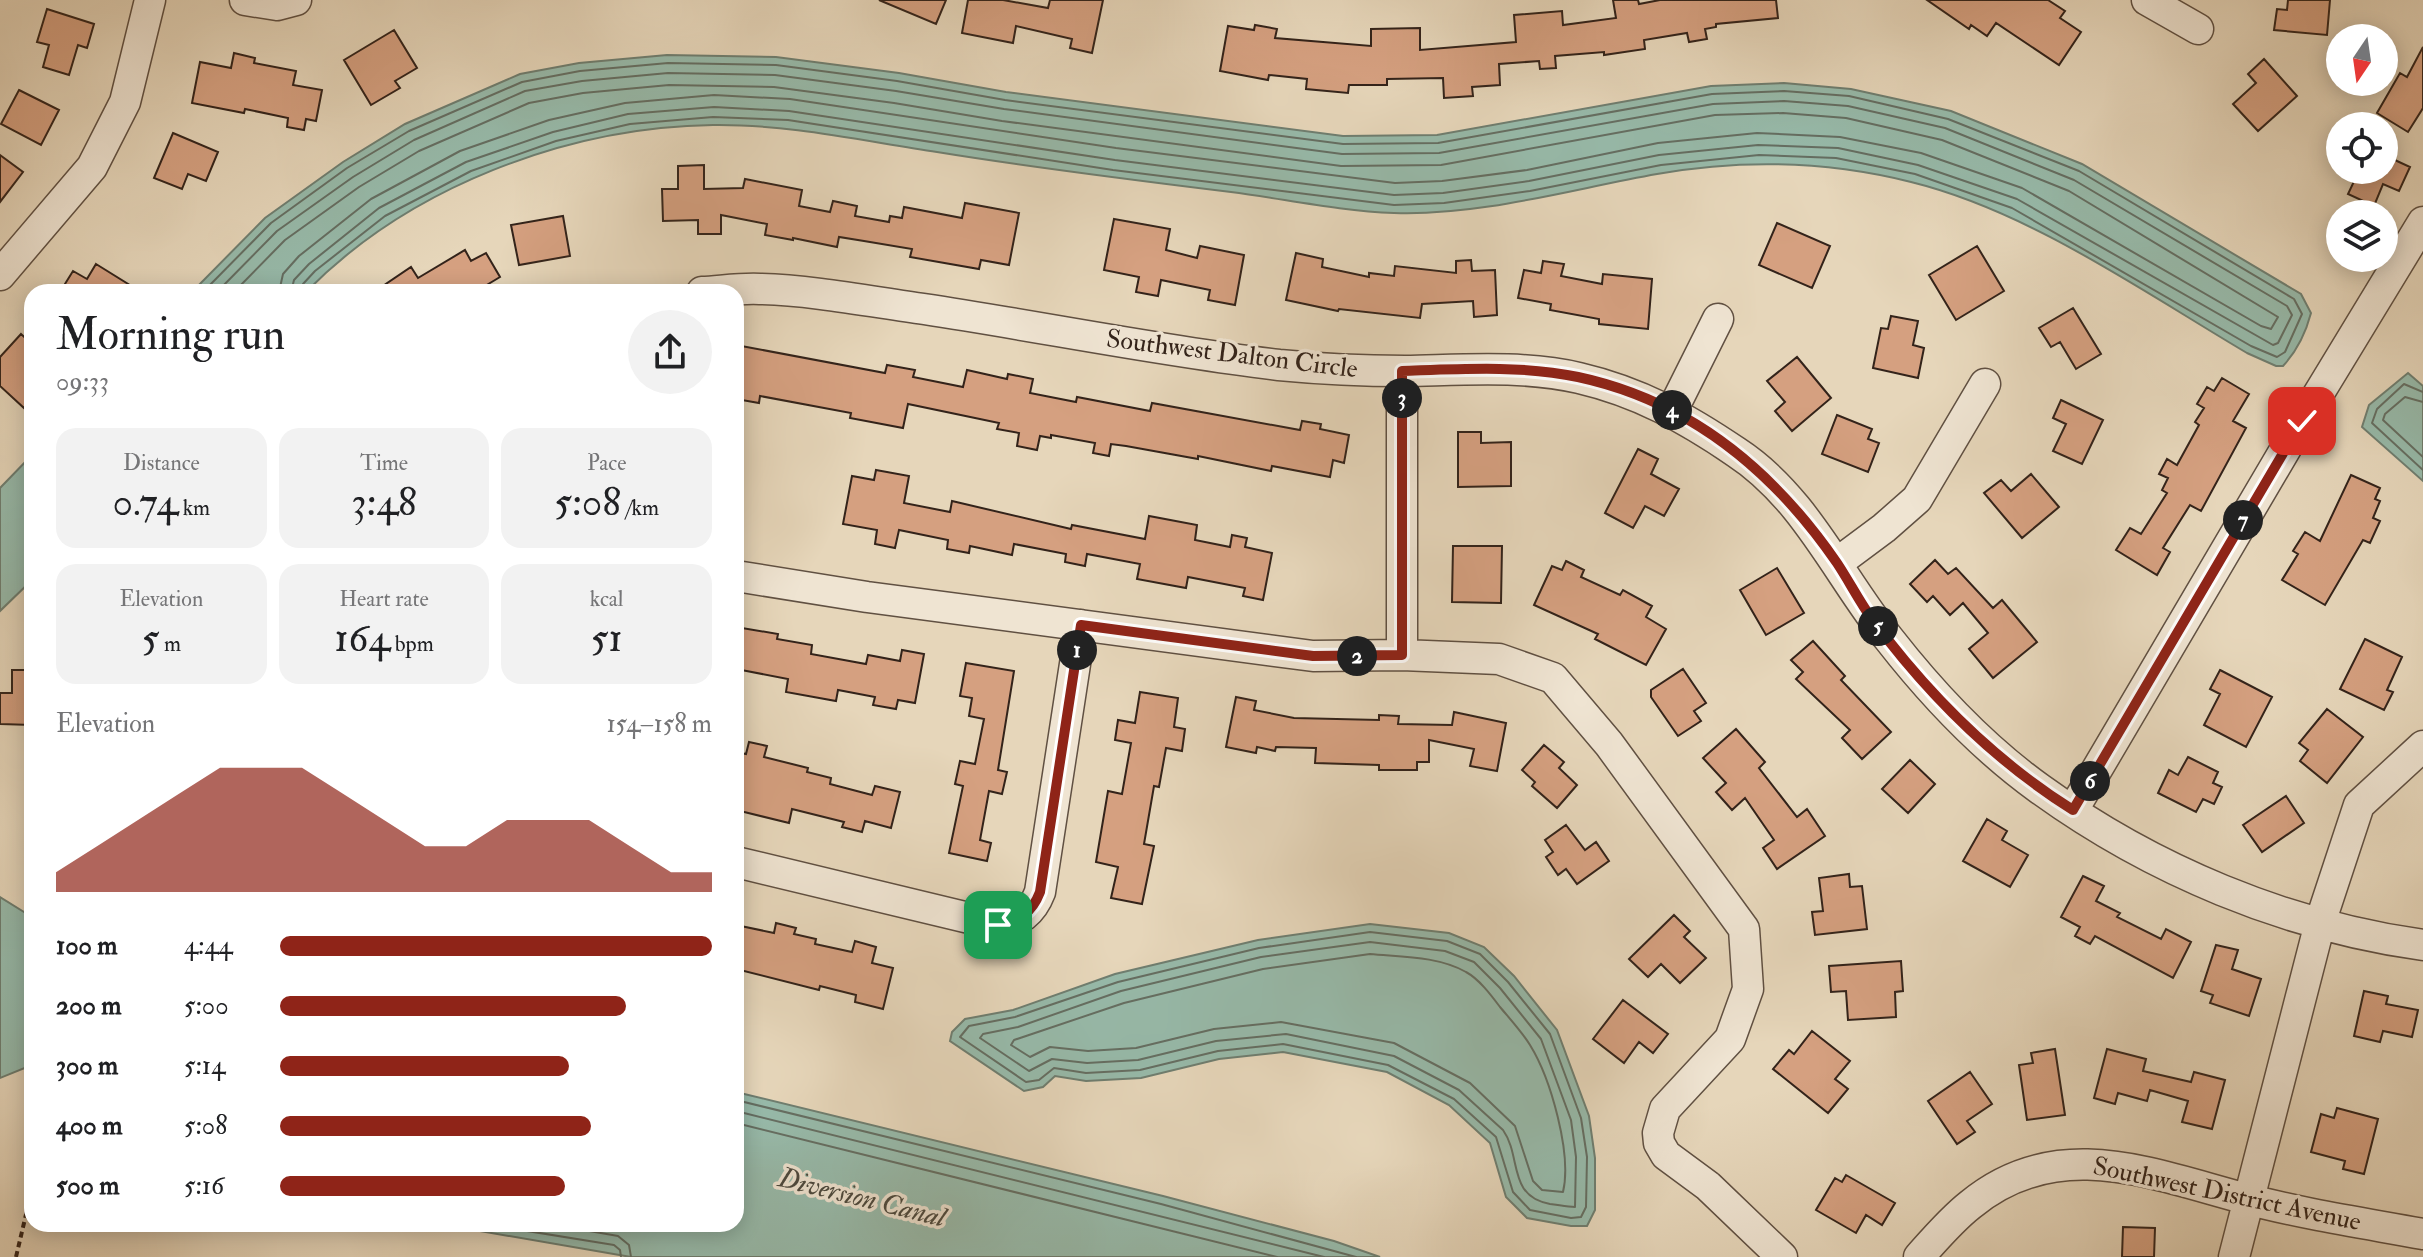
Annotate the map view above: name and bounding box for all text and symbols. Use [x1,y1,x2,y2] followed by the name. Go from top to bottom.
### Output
[2326,24,2398,96] north arrow
[2326,24,2398,272] map controls
[2326,112,2398,184] button: locate
[2326,200,2398,272] button: layers
[56,308,285,363] text: Morning run
[628,310,712,394] button: share
[1105,323,1360,385] street label: Southwest Dalton Circle
[56,366,109,398] text: 09:33
[1382,378,1422,418] pin: 3
[1398,384,1406,412] text: 3
[2268,387,2336,455] pin
[1652,390,1692,430] pin: 4
[1666,396,1678,424] text: 4
[2280,399,2324,443] icon: check
[123,449,200,477] text: Distance
[360,449,408,477] text: Time
[587,449,626,477] text: Pace
[112,477,178,528] text: 0.74
[351,477,417,528] text: 3:48
[554,477,621,528] text: 5:08
[178,494,210,522] text: km
[621,494,659,522] text: /km
[2223,500,2263,540] pin: 7
[2238,506,2248,534] text: 7
[119,585,203,613] text: Elevation
[339,585,429,613] text: Heart rate
[590,585,624,613] text: kcal
[1858,606,1898,646] pin: 5
[1873,612,1883,640] text: 5
[142,613,159,664] text: 5
[334,613,390,664] text: 164
[591,613,623,664] text: 51
[159,630,181,658] text: m
[390,630,434,658] text: bpm
[1057,630,1097,670] pin: 1
[1073,636,1081,664] text: 1
[1337,636,1377,676] pin: 2
[1351,642,1363,670] text: 2
[56,708,155,740] text: Elevation
[606,708,712,740] text: 154–158 m
[2070,761,2110,801] pin: 6
[2084,767,2096,795] text: 6
[964,891,1032,959] pin
[976,903,1020,947] icon: arrive
[56,930,117,962] text: 100 m
[184,930,232,962] text: 4:44
[56,990,121,1022] text: 200 m
[184,990,229,1022] text: 5:00
[56,1050,118,1082] text: 300 m
[184,1050,225,1082] text: 5:14
[56,1110,122,1142] text: 400 m
[184,1110,227,1142] text: 5:08
[2090,1150,2364,1238] street label: Southwest District Avenue
[774,1160,951,1236] water label: Diversion Canal
[56,1170,120,1202] text: 500 m
[184,1170,224,1202] text: 5:16

